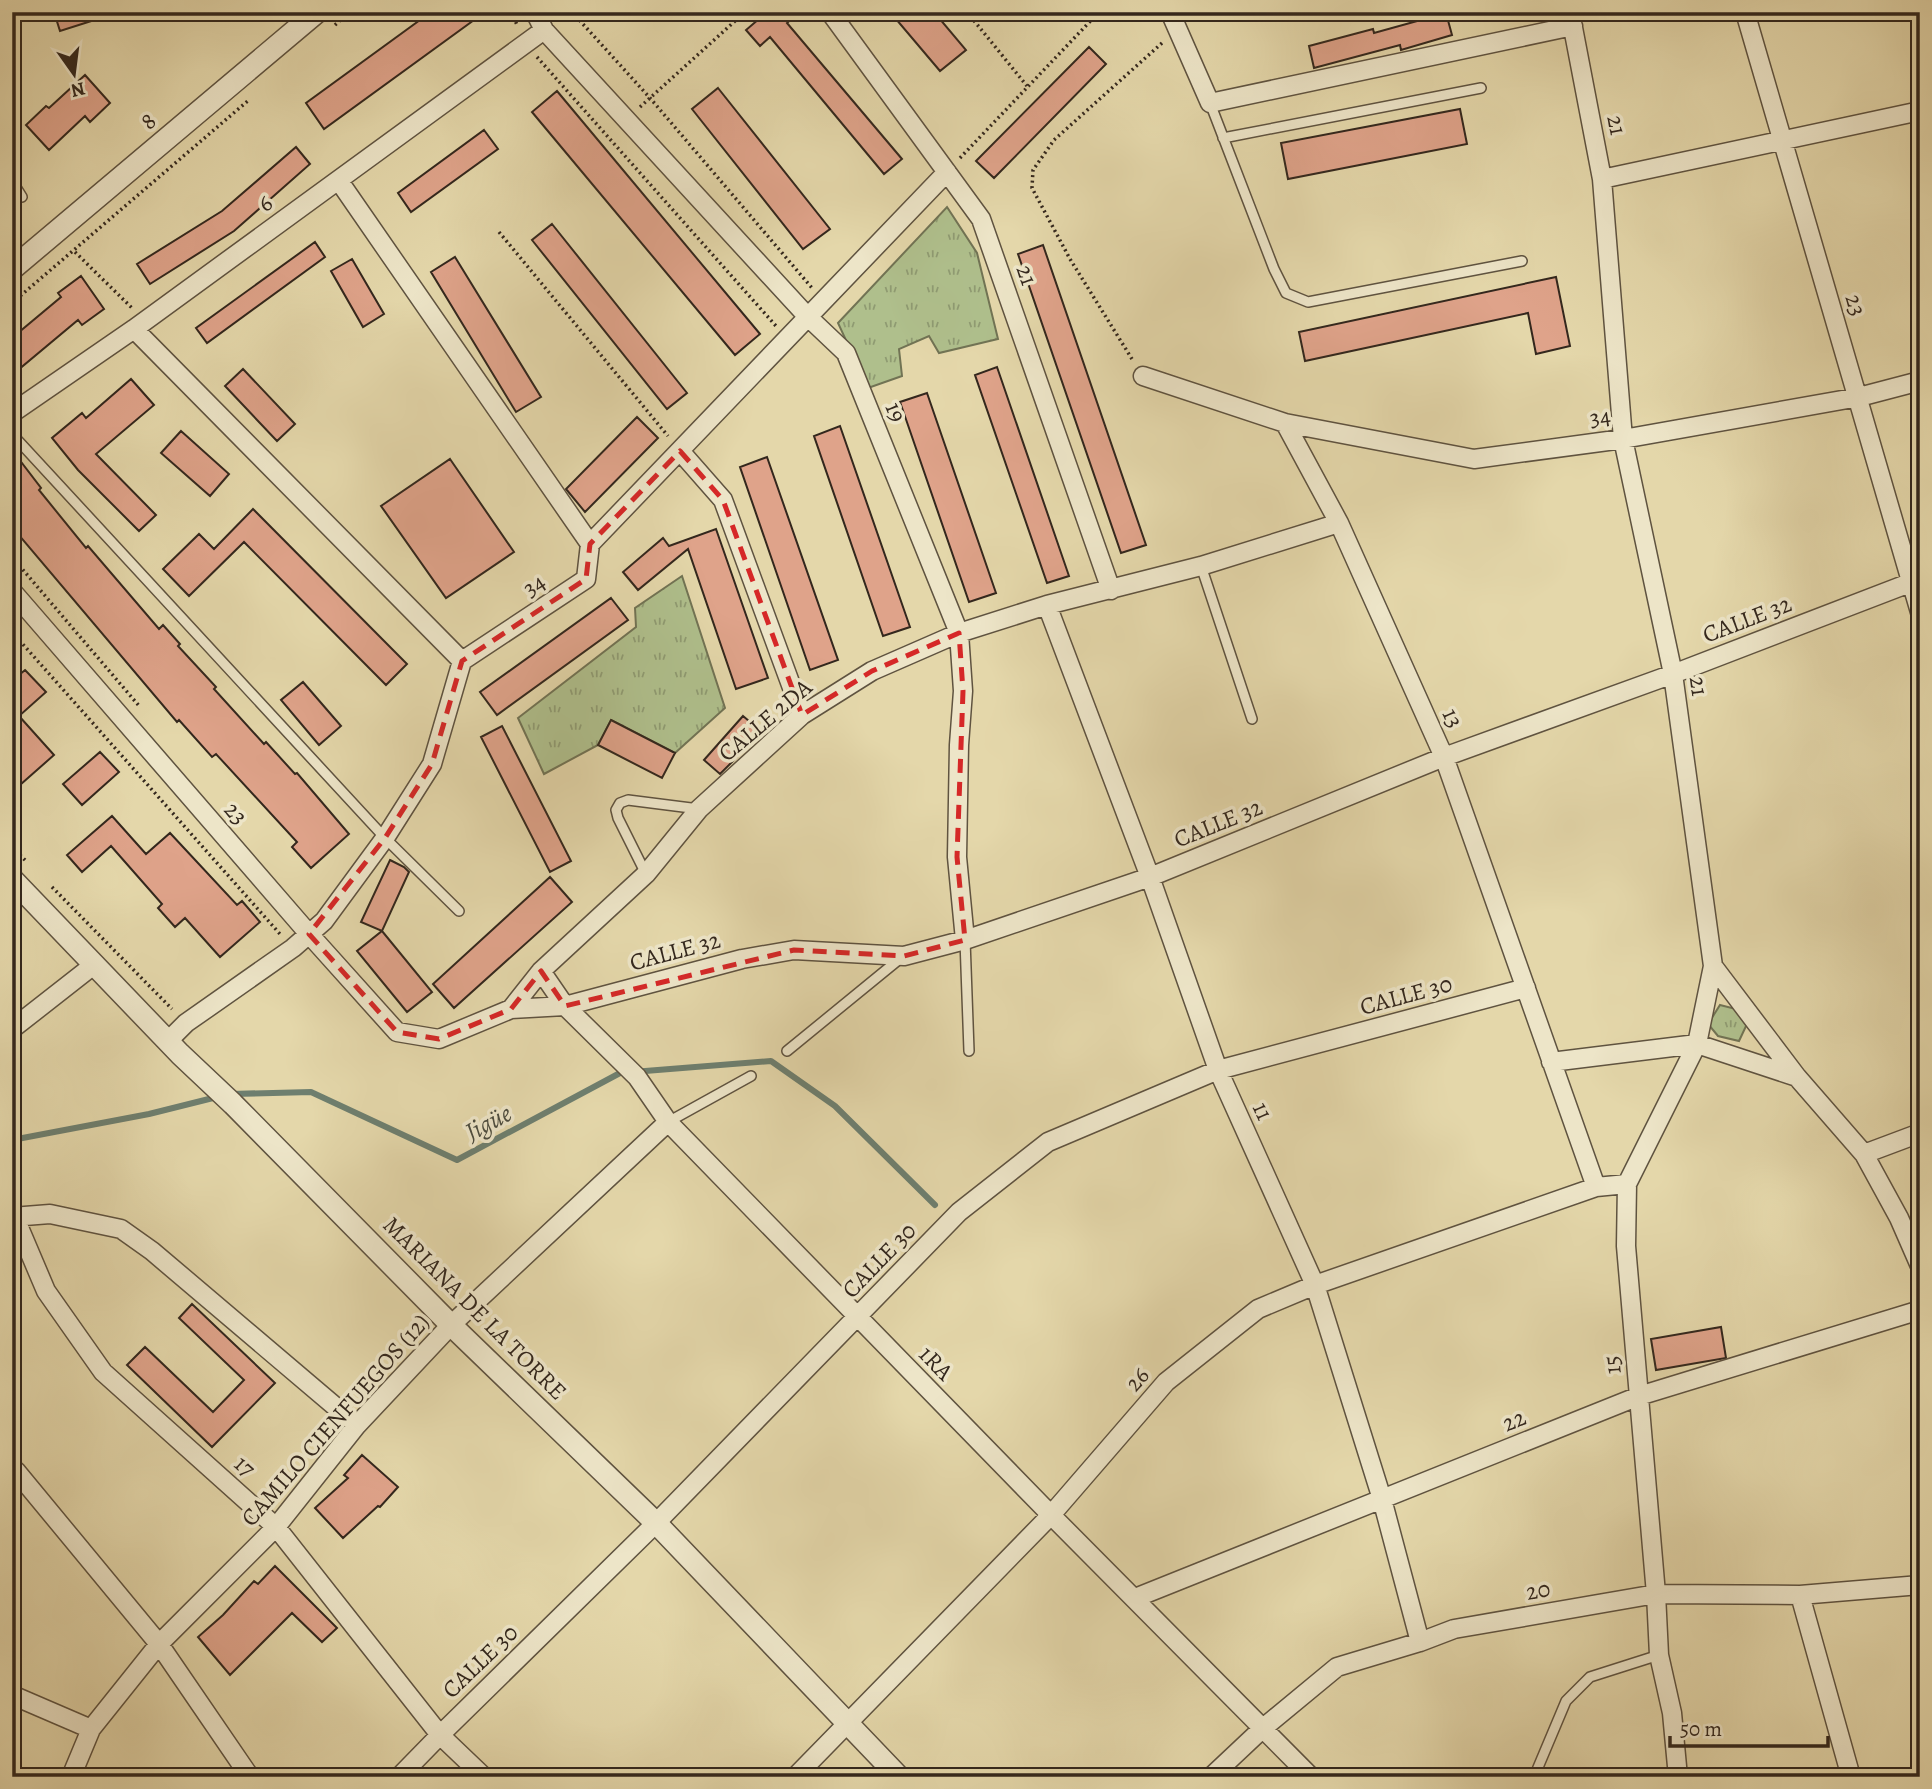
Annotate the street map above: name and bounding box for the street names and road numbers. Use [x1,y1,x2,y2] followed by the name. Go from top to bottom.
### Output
[133,105,163,137] street label: 8
[1599,112,1635,138] street label: 21
[251,187,279,219] street label: 6
[1009,261,1045,289] street label: 21
[1838,290,1874,320] street label: 23
[878,397,914,427] street label: 19
[1587,400,1613,434] street label: 34
[517,566,552,604] street label: 34
[1698,587,1796,651] street label: CALLE 32
[711,671,819,769] street label: CALLE 2DA
[1682,674,1716,698] street label: 21
[1435,703,1471,733] street label: 13
[1169,791,1267,855] street label: CALLE 32
[217,794,255,832] street label: 23
[626,924,724,978] street label: CALLE 32
[1356,967,1456,1023] street label: CALLE 30
[1245,1097,1281,1125] street label: 11
[376,1209,574,1407] street label: MARIANA DE LA TORRE
[835,1215,923,1305] street label: CALLE 30
[234,1307,436,1533] street label: CAMILO CIENFUEGOS (12)
[912,1339,961,1388] street label: 1RA
[1595,1354,1629,1376] street label: 15
[1118,1360,1156,1398] street label: 26
[1497,1401,1531,1439] street label: 22
[227,1448,263,1485] street label: 17
[1523,1572,1553,1608] street label: 20
[435,1617,525,1705] street label: CALLE 30

